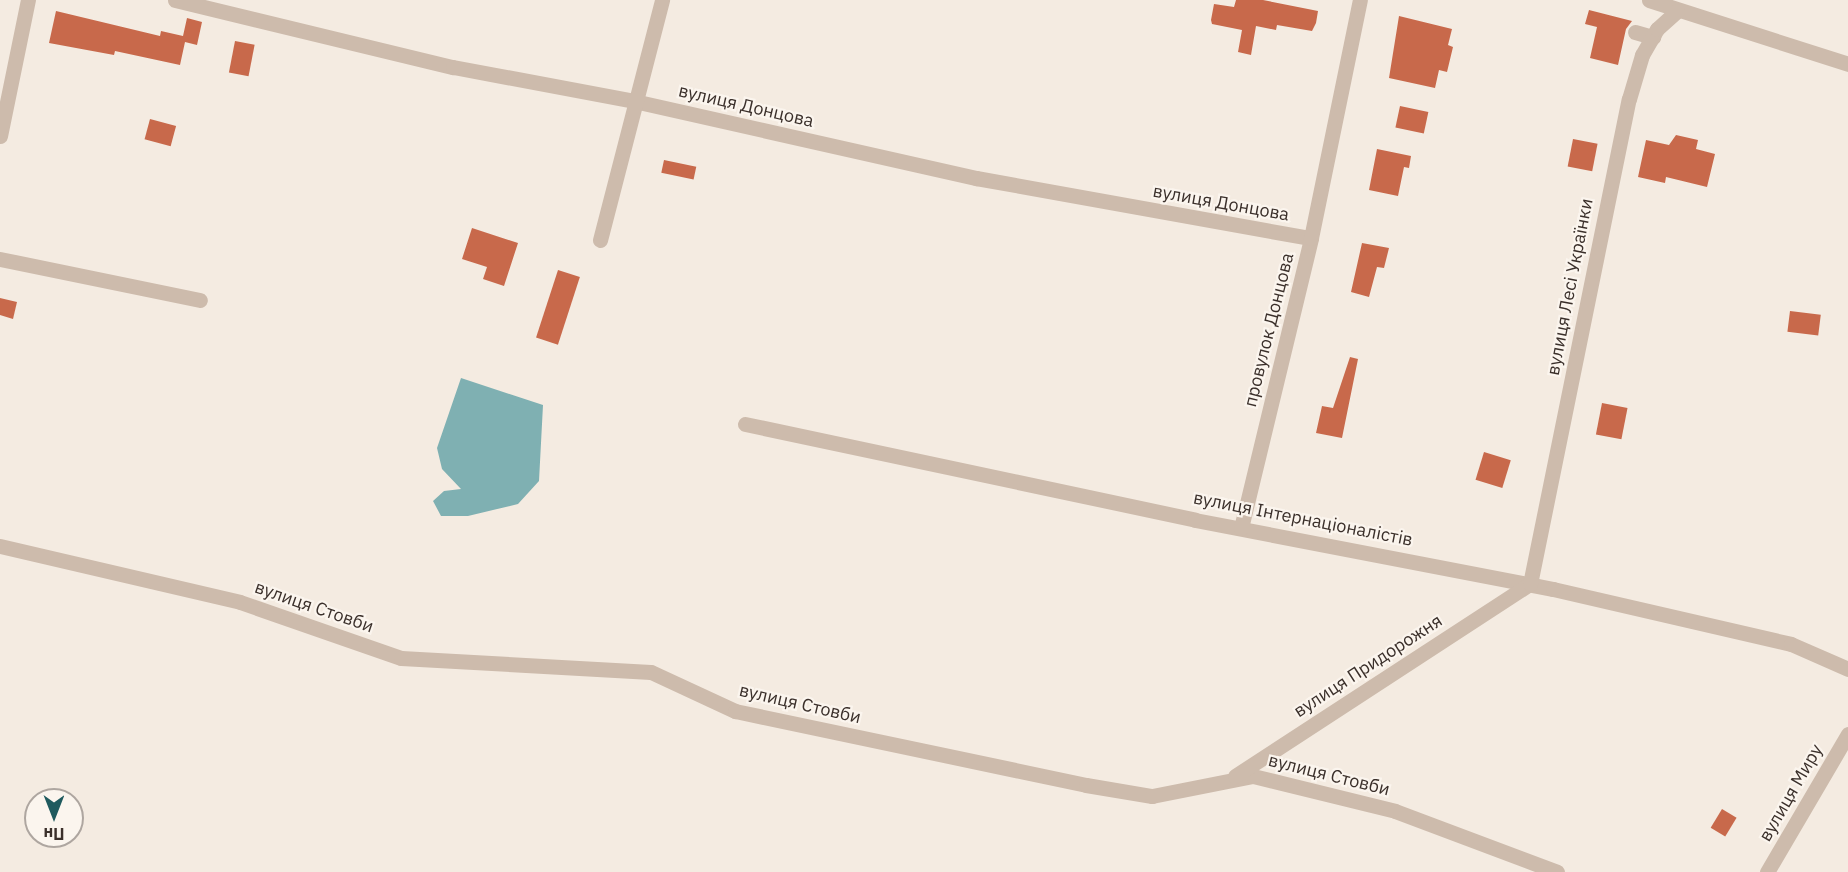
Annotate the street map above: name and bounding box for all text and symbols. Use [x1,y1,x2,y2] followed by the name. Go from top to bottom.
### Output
[676,80,816,132] street label: вулиця Донцова
[1151,180,1291,226] street label: вулиця Донцова
[1542,197,1598,377] street label: вулиця Лесі Українки
[1239,251,1299,409] street label: провулок Донцова
[1191,487,1415,551] street label: вулиця Інтернаціоналістів
[252,577,376,637] street label: вулиця Стовби
[1290,610,1446,722] street label: вулиця Придорожня
[737,679,863,729] street label: вулиця Стовби
[1755,741,1827,845] street label: вулиця Миру
[1266,749,1392,801] street label: вулиця Стовби
[24,788,84,848] north arrow
[43,824,65,844] text: Пн

